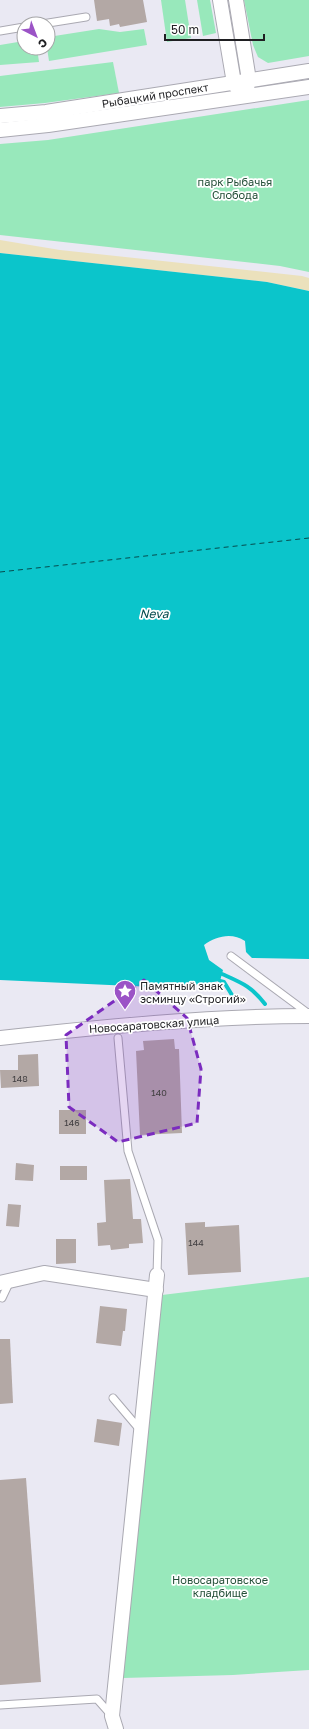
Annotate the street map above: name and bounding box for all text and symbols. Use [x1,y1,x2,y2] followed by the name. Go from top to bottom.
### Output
[16,16,56,56] north arrow
[165,16,264,42] scale bar
[171,22,199,37] text: 50 m
[36,36,50,51] text: С
[101,80,210,110] street label: Рыбацкий проспект
[198,175,272,201] park label: парк Рыбачья Слобода
[140,606,170,621] water label: Neva
[112,978,138,1011] place icon: Памятный знак эсминцу «Строгий»
[140,979,246,1005] place label: Памятный знак эсминцу «Строгий»
[88,1013,220,1035] street label: Новосаратовская улица
[12,1073,28,1084] house number: 148
[151,1087,167,1098] house number: 140
[64,1117,80,1128] house number: 146
[188,1237,204,1248] house number: 144
[172,1573,268,1599] park label: Новосаратовское кладбище

